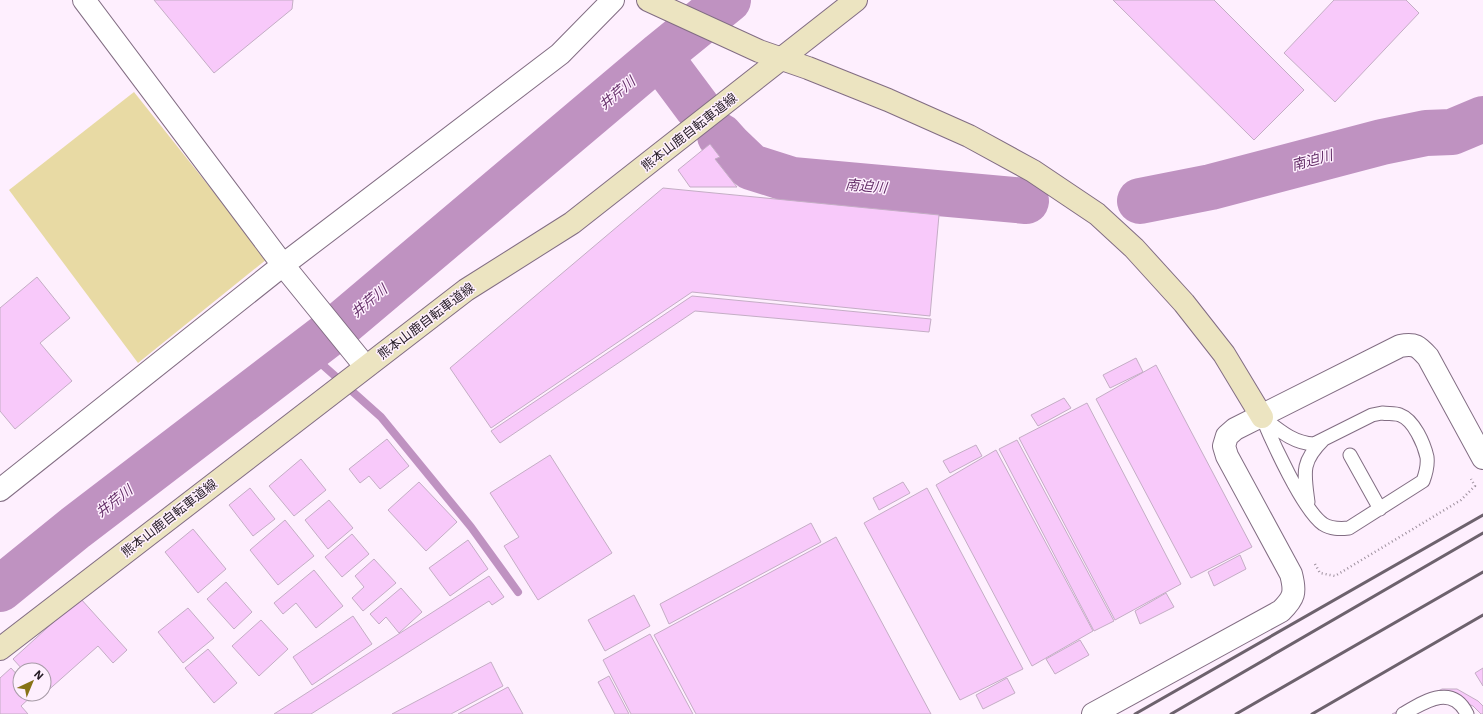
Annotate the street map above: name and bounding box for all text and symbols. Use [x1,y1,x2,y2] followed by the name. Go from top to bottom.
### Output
[595,71,640,113] water label: 井芹川
[638,89,740,175] street label: 熊本山鹿自転車道線
[1289,145,1337,174] water label: 南迫川
[844,175,890,197] water label: 南迫川
[347,279,392,321] water label: 井芹川
[374,279,478,363] street label: 熊本山鹿自転車道線
[118,475,220,561] street label: 熊本山鹿自転車道線
[92,480,138,521] water label: 井芹川
[12,662,52,702] north arrow
[31,667,47,683] text: N

